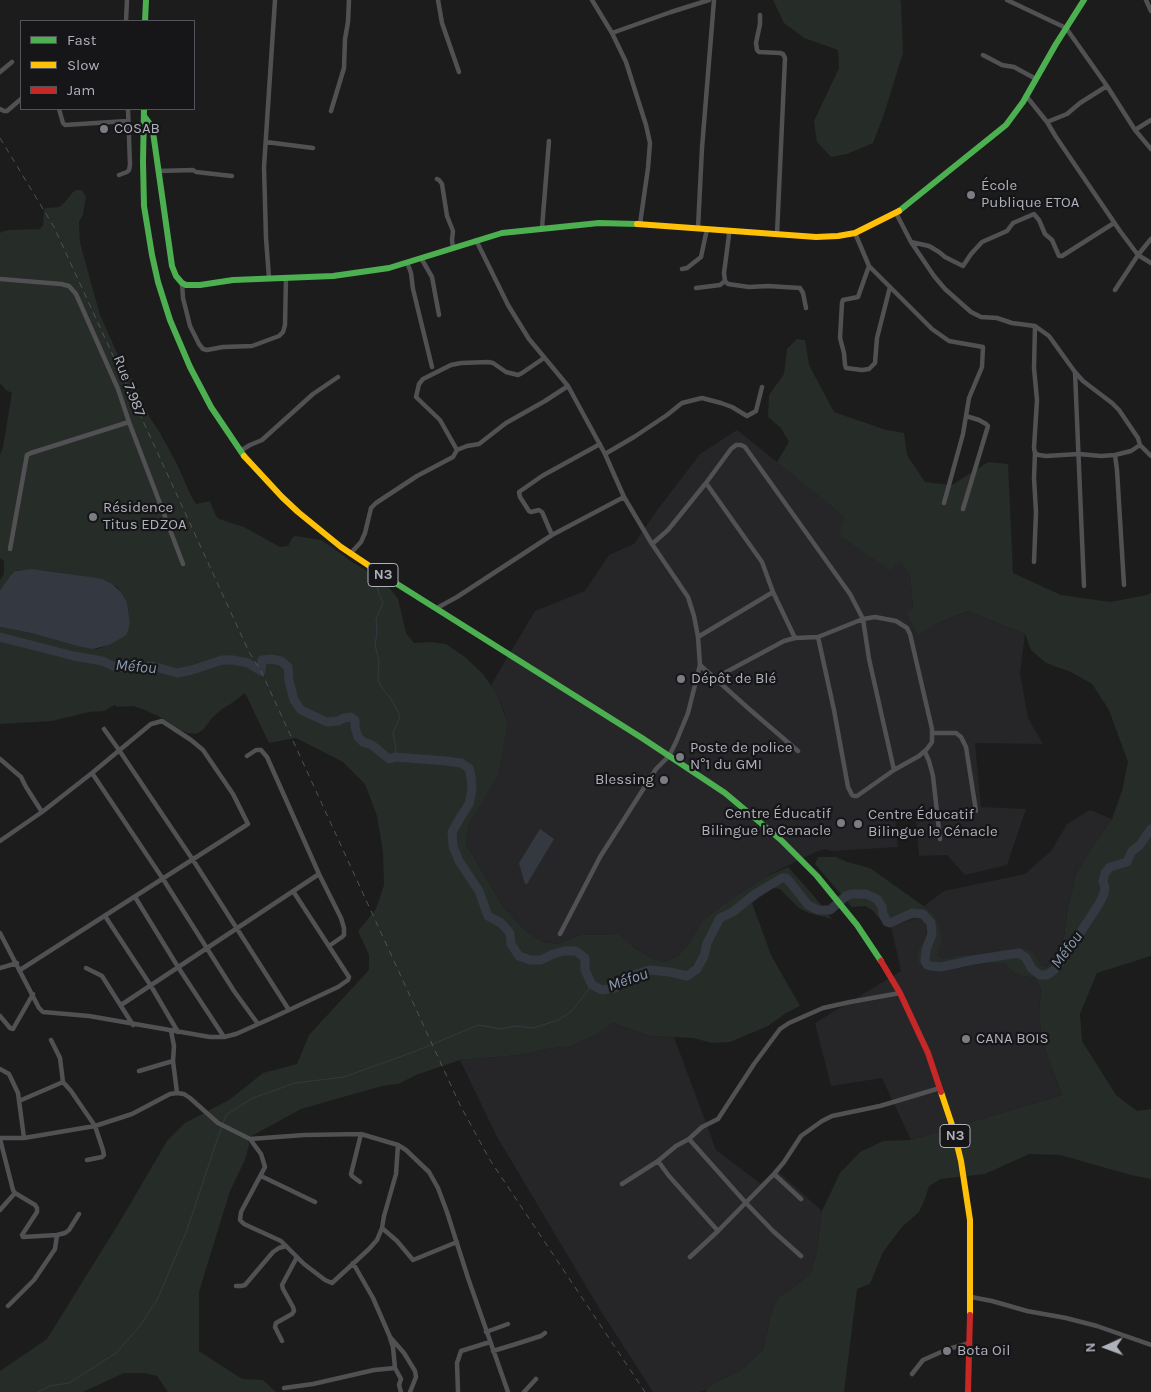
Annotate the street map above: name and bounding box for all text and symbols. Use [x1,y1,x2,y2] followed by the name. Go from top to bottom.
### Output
[20,20,195,110] legend
[67,31,96,49] text: Fast
[67,56,99,74] text: Slow
[67,81,95,99] text: Jam
[114,120,160,138] place label: COSAB
[98,123,110,135] marker: COSAB
[981,177,1079,212] place label: École Publique ETOA
[965,189,977,201] marker: École Publique ETOA
[109,353,149,419] street label: Rue 7.987
[103,499,187,534] place label: Résidence Titus EDZOA
[87,511,99,523] marker: Résidence Titus EDZOA
[368,564,398,586] road number: N3
[115,656,157,678] water label: Méfou
[691,670,776,688] place label: Dépôt de Blé
[675,673,687,685] marker: Dépôt de Blé
[690,739,793,774] place label: Poste de police N°1 du GMI
[674,751,686,763] marker: Poste de police N°1 du GMI
[595,771,654,789] place label: Blessing
[658,774,670,786] marker: Blessing
[701,805,831,840] place label: Centre Éducatif Bilingue le Cenacle
[868,806,998,841] place label: Centre Éducatif Bilingue le Cénacle
[835,817,847,829] marker: Centre Éducatif Bilingue le Cenacle
[852,818,864,830] marker: Centre Éducatif Bilingue le Cénacle
[1047,928,1087,972] water label: Méfou
[605,964,651,996] water label: Méfou
[976,1030,1049,1048] place label: CANA BOIS
[960,1033,972,1045] marker: CANA BOIS
[940,1124,970,1148] road number: N3
[1081,1322,1131,1372] north arrow
[957,1342,1010,1360] place label: Bota Oil
[1082,1342,1099,1353] text: N
[941,1345,953,1357] marker: Bota Oil

